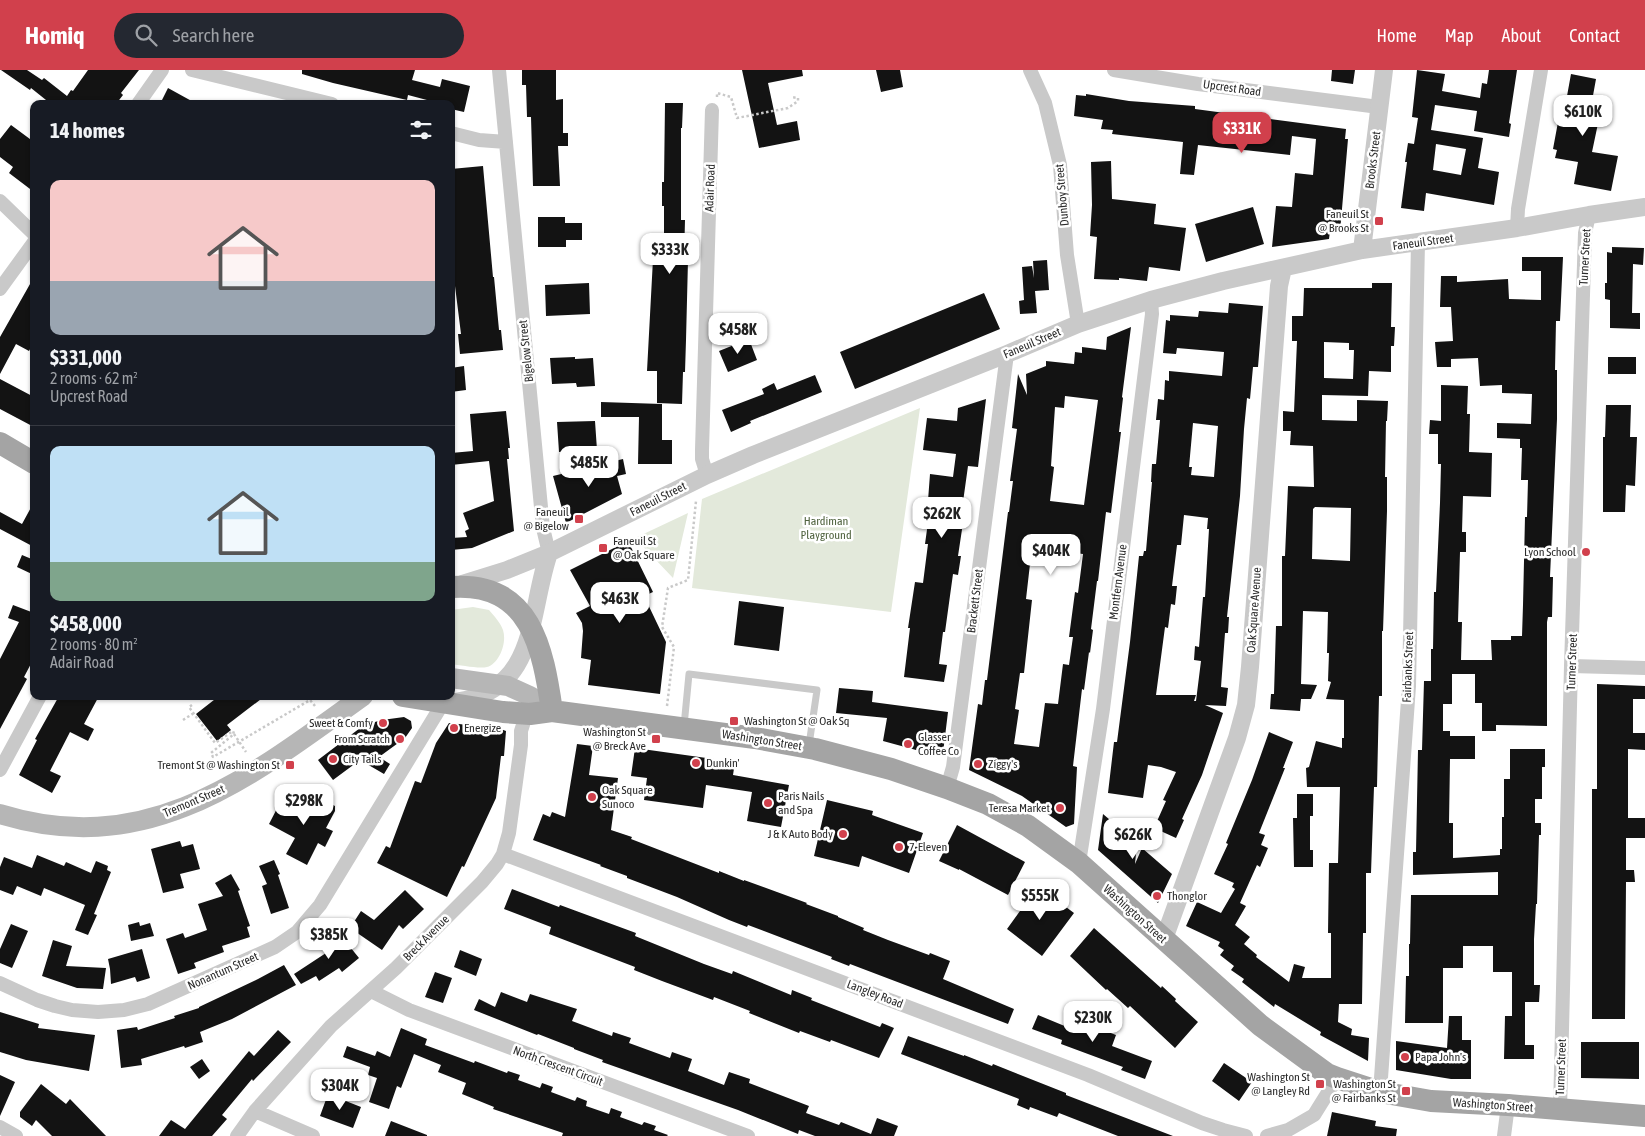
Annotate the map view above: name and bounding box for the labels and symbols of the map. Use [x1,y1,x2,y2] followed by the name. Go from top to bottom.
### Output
[1202,77,1262,99] street label: Upcrest Road
[1548,94,1618,137] pin: $610K
[1207,112,1277,154] pin: $331K
[1363,130,1384,190] street label: Brooks Street
[1052,163,1072,227] street label: Dunboy Street
[702,164,718,212] street label: Adair Road
[1318,207,1370,235] place label: Faneuil St @ Brooks St
[1373,215,1385,227] marker: Faneuil St @ Brooks St
[1577,228,1594,286] street label: Turner Street
[1392,231,1455,253] street label: Faneuil Street
[635,232,705,275] pin: $333K
[703,312,773,355] pin: $458K
[516,319,536,383] street label: Bigelow Street
[1001,324,1063,361] street label: Faneuil Street
[554,446,624,488] pin: $485K
[628,479,689,519] street label: Faneuil Street
[907,496,977,539] pin: $262K
[523,505,570,533] place label: Faneuil @ Bigelow
[573,513,585,525] marker: Faneuil @ Bigelow
[800,514,852,542] park label: Hardiman Playground
[613,534,675,562] place label: Faneuil St @ Oak Square
[1016,534,1086,576] pin: $404K
[597,542,609,554] marker: Faneuil St @ Oak Square
[1106,543,1130,621] street label: Montfern Avenue
[1524,545,1577,559] place label: Lyon School
[1580,546,1592,558] marker: Lyon School
[1244,567,1264,653] street label: Oak Square Avenue
[964,568,986,634] street label: Brackett Street
[585,582,655,624] pin: $463K
[1400,631,1416,703] street label: Fairbanks Street
[1564,633,1580,691] street label: Turner Street
[744,714,850,728] place label: Washington St @ Oak Sq
[728,715,740,727] marker: Washington St @ Oak Sq
[309,716,373,730] place label: Sweet & Comfy
[377,717,389,729] marker: Sweet & Comfy
[464,721,501,735] place label: Energize
[448,722,460,734] marker: Energize
[583,725,647,753] place label: Washington St @ Breck Ave
[721,727,803,753] street label: Washington Street
[918,730,959,758] place label: Glasser Coffee Co
[334,732,390,746] place label: From Scratch
[394,733,406,745] marker: From Scratch
[650,733,662,745] marker: Washington St @ Breck Ave
[902,738,914,750] marker: Glasser Coffee Co
[343,752,381,766] place label: City Tails
[327,753,339,765] marker: City Tails
[706,756,740,770] place label: Dunkin'
[690,757,702,769] marker: Dunkin'
[988,757,1017,771] place label: Ziggy's
[157,758,281,772] place label: Tremont St @ Washington St
[972,758,984,770] marker: Ziggy's
[284,759,296,771] marker: Tremont St @ Washington St
[161,782,227,820] street label: Tremont Street
[602,783,653,811] place label: Oak Square Sunoco
[269,784,339,826] pin: $298K
[778,789,824,817] place label: Paris Nails and Spa
[586,791,598,803] marker: Oak Square Sunoco
[762,797,774,809] marker: Paris Nails and Spa
[988,801,1051,815] place label: Teresa Market
[1054,802,1066,814] marker: Teresa Market
[1098,818,1168,860] pin: $626K
[768,827,833,841] place label: J & K Auto Body
[837,828,849,840] marker: J & K Auto Body
[909,840,947,854] place label: 7-Eleven
[893,841,905,853] marker: 7-Eleven
[1005,878,1075,921] pin: $555K
[1100,882,1170,946] street label: Washington Street
[1167,889,1207,903] place label: Thonglor
[1151,890,1163,902] marker: Thonglor
[400,912,452,964] street label: Breck Avenue
[294,918,364,960] pin: $385K
[186,949,261,993] street label: Nonantum Street
[845,977,905,1011] street label: Langley Road
[1058,1000,1128,1043] pin: $230K
[1553,1038,1569,1096] street label: Turner Street
[511,1043,605,1089] street label: North Crescent Circuit
[1415,1050,1466,1064] place label: Papa John's
[1399,1051,1411,1063] marker: Papa John's
[305,1068,375,1111] pin: $304K
[1247,1070,1311,1098] place label: Washington St @ Langley Rd
[1332,1077,1397,1105] place label: Washington St @ Fairbanks St
[1314,1078,1326,1090] marker: Washington St @ Langley Rd
[1400,1085,1412,1097] marker: Washington St @ Fairbanks St
[1452,1095,1534,1115] street label: Washington Street

